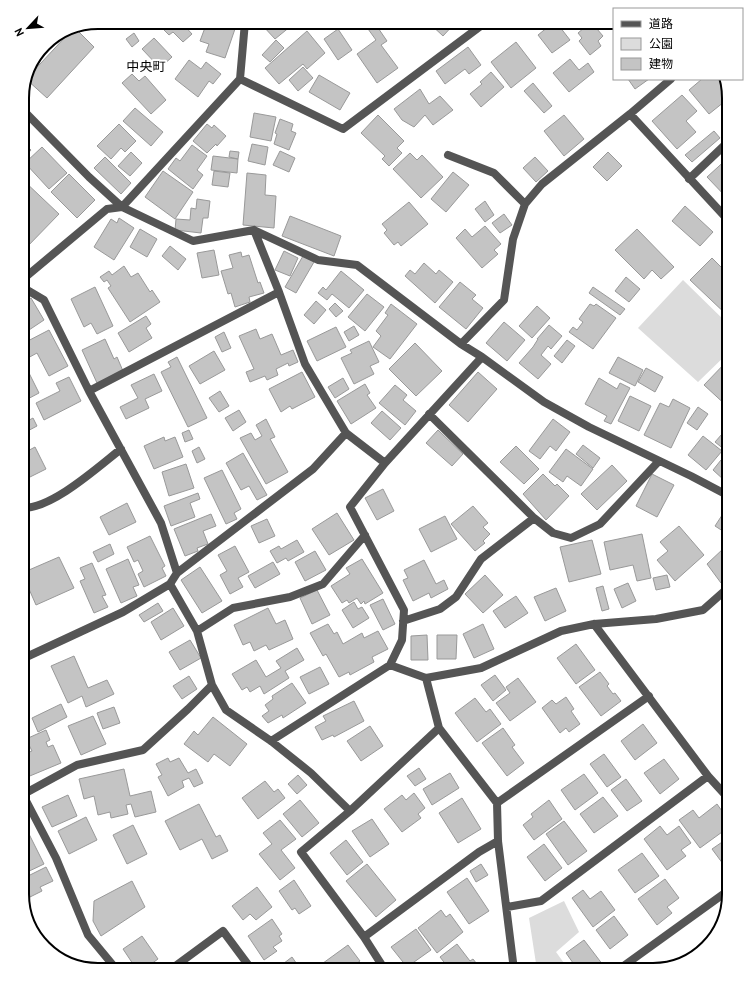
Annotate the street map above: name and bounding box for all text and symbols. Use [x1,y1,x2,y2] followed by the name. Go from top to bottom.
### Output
[8,8,48,48] north arrow
[613,8,743,80] legend
[649,16,673,31] text: 道路
[11,26,27,39] text: N
[649,36,673,51] text: 公園
[649,56,673,71] text: 建物
[126,58,166,75] district label: 中央町

